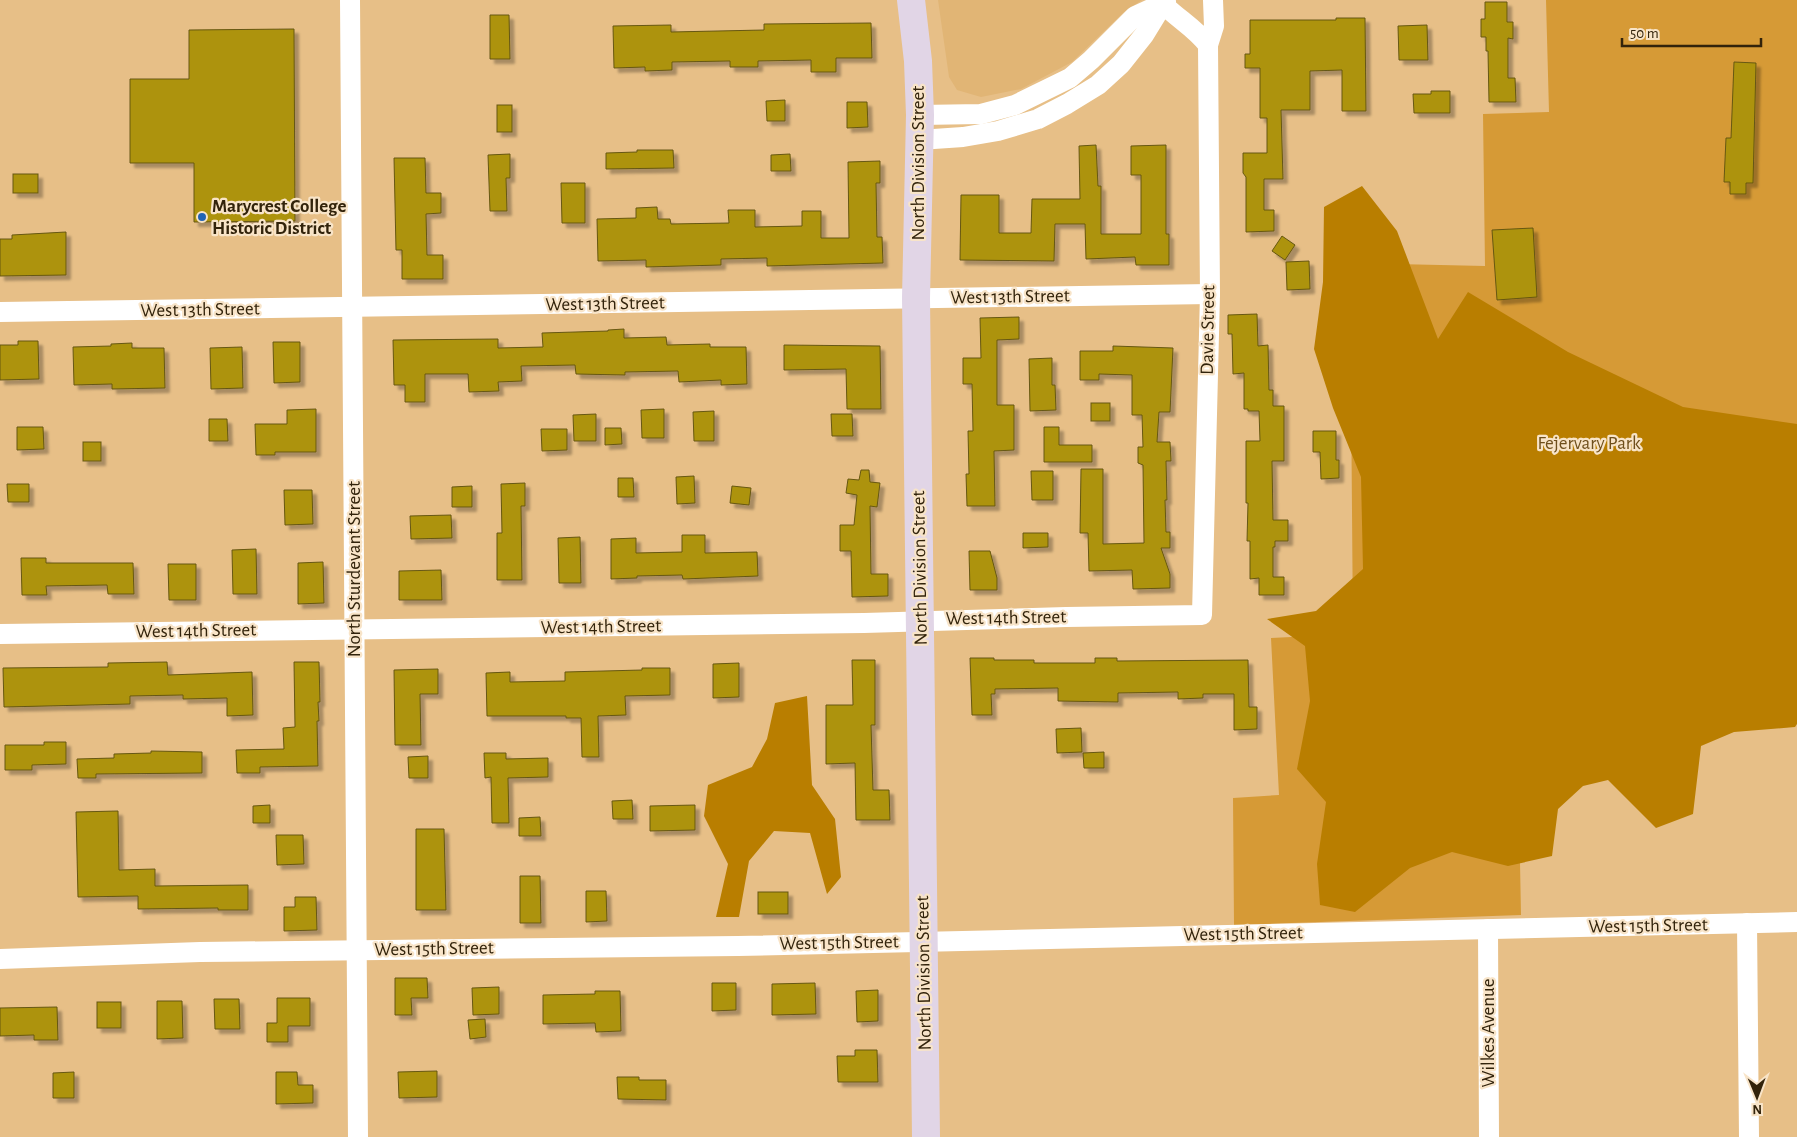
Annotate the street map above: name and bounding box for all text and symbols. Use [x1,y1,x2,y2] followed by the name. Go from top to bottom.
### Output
[1622,15,1761,47] scale bar
[1630,26,1659,41] text: 50 m
[909,86,928,240] street label: North Division Street
[212,197,346,238] place label: Marycrest College Historic District
[196,211,208,223] marker: Marycrest College Historic District
[1198,285,1218,375] street label: Davie Street
[950,286,1070,308] street label: West 13th Street
[545,293,665,315] street label: West 13th Street
[140,299,260,321] street label: West 13th Street
[1537,434,1641,453] park label: Fejervary Park
[345,481,364,657] street label: North Sturdevant Street
[909,490,931,646] street label: North Division Street
[946,607,1066,629] street label: West 14th Street
[541,616,661,638] street label: West 14th Street
[136,620,256,642] street label: West 14th Street
[913,895,935,1051] street label: North Division Street
[1588,915,1708,937] street label: West 15th Street
[1183,923,1303,945] street label: West 15th Street
[779,932,899,954] street label: West 15th Street
[374,938,494,960] street label: West 15th Street
[1479,979,1498,1087] street label: Wilkes Avenue
[1732,1072,1782,1122] north arrow
[1752,1102,1762,1116] text: N

